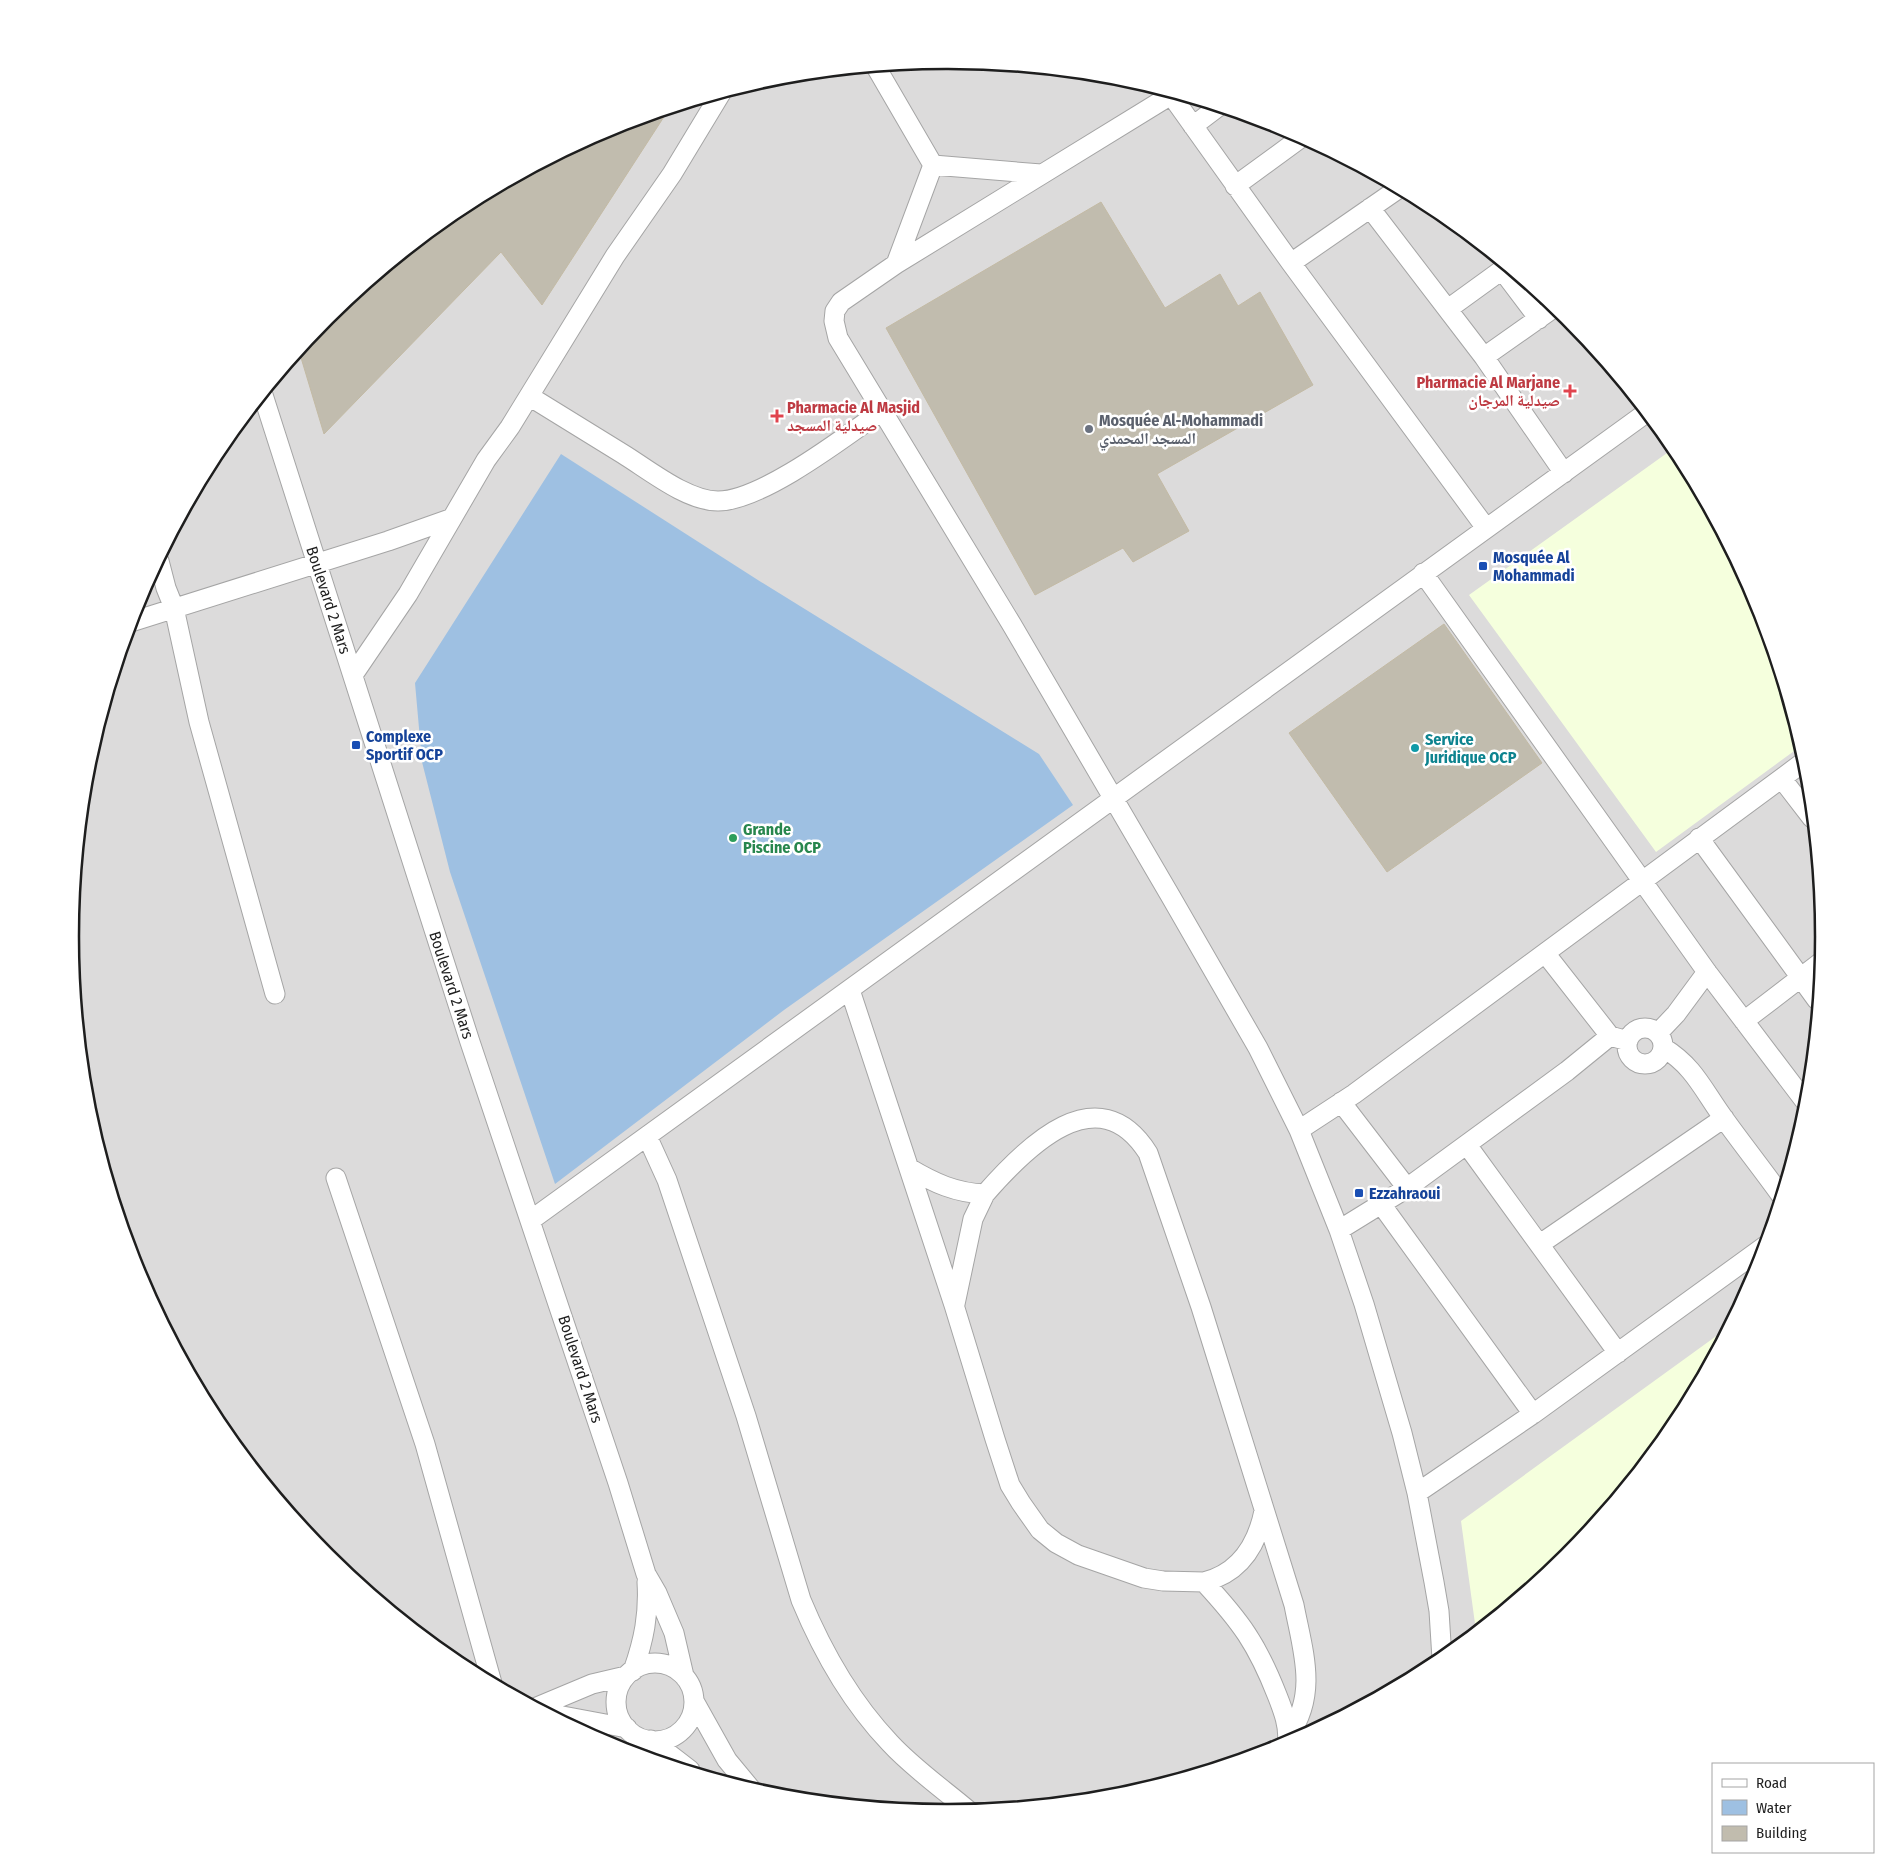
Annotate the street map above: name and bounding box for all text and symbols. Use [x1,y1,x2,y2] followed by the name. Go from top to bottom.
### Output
[1417,373,1560,410] place label: Pharmacie Al Marjane صيدلية المرجان
[1564,385,1576,397] marker: Pharmacie Al Marjane صيدلية المرجان
[787,398,920,435] place label: Pharmacie Al Masjid صيدلية المسجد
[771,410,783,422] marker: Pharmacie Al Masjid صيدلية المسجد
[1099,411,1263,451] place label: Mosquée Al-Mohammadi المسجد المحمدي
[1083,423,1095,435] marker: Mosquée Al-Mohammadi المسجد المحمدي
[302,544,355,656] street label: Boulevard 2 Mars
[1493,548,1575,585] place label: Mosquée Al Mohammadi
[1477,560,1489,572] marker: Mosquée Al Mohammadi
[366,727,443,764] place label: Complexe Sportif OCP
[1424,730,1517,767] place label: Service Juridique OCP
[350,739,362,751] marker: Complexe Sportif OCP
[1409,742,1421,754] marker: Service Juridique OCP
[743,820,821,857] place label: Grande Piscine OCP
[727,832,739,844] marker: Grande Piscine OCP
[425,929,478,1041] street label: Boulevard 2 Mars
[1369,1184,1440,1203] place label: Ezzahraoui
[1353,1187,1365,1199] marker: Ezzahraoui
[554,1313,607,1425] street label: Boulevard 2 Mars
[1712,1763,1874,1853] legend
[1756,1774,1787,1792] text: Road
[1756,1799,1792,1817] text: Water
[1756,1824,1807,1842] text: Building

